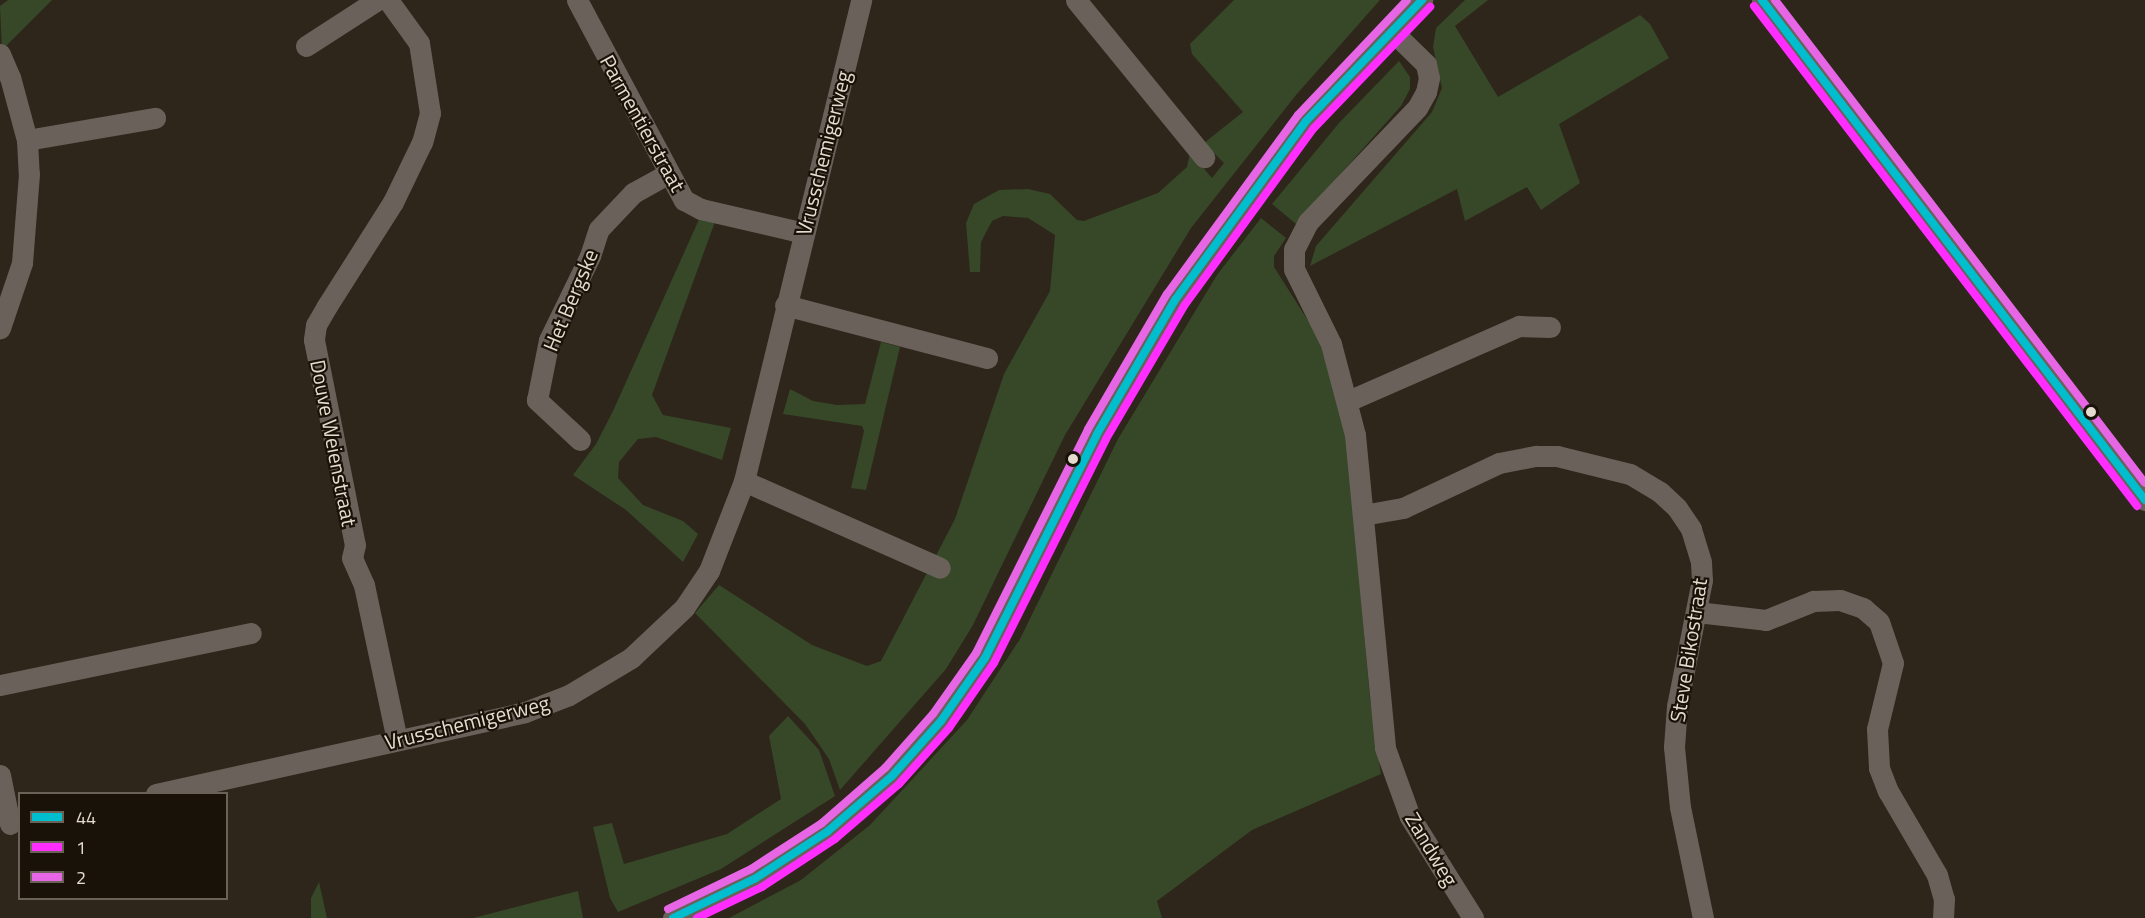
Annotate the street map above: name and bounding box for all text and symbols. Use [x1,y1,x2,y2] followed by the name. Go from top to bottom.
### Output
[595,50,691,196] street label: Parmentierstraat
[790,68,856,238] street label: Vrusschemigerweg
[537,245,603,355] street label: Het Bergske
[306,358,362,528] street label: Douve Weienstraat
[2085,406,2097,418] unlabelled marker
[1067,453,1079,465] unlabelled marker
[1664,576,1712,724] street label: Steve Bikostraat
[382,689,552,755] street label: Vrusschemigerweg
[18,792,228,900] legend
[76,804,96,831] text: 44
[1400,808,1464,890] street label: Zandweg
[76,834,86,861] text: 1
[76,864,86,891] text: 2

